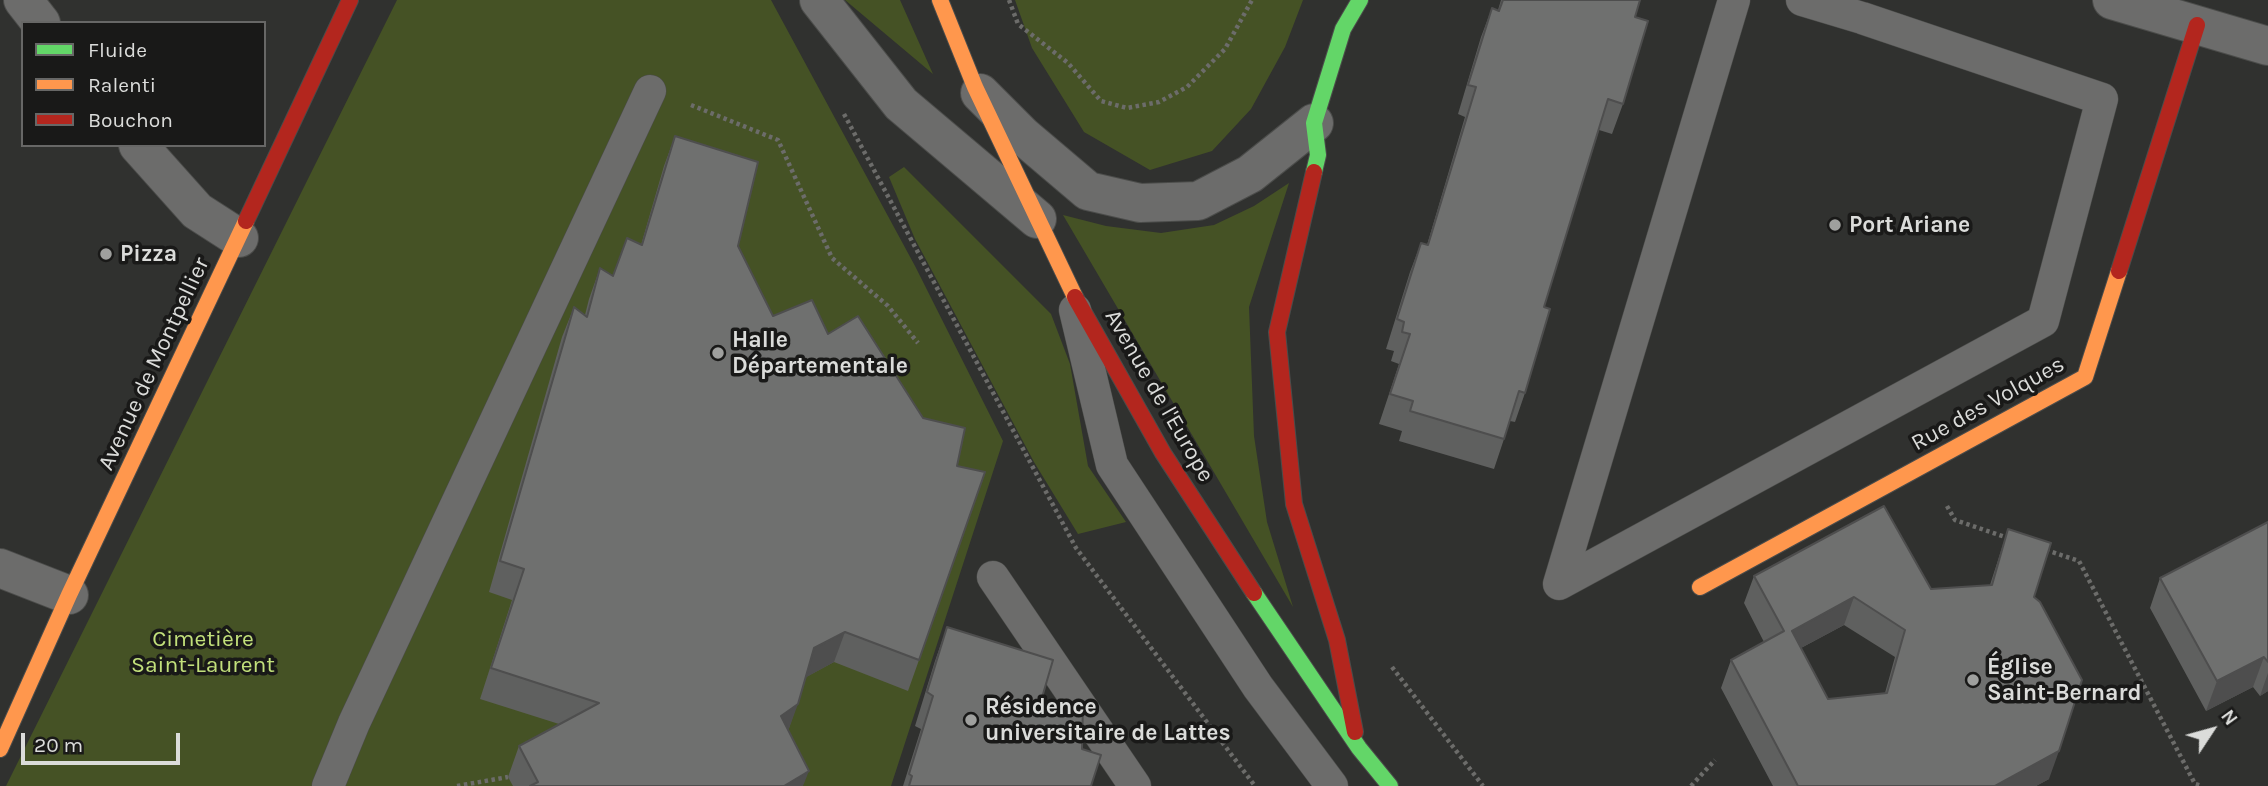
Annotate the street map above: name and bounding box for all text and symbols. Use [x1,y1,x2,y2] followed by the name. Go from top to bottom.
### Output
[21,21,266,147] legend
[88,38,147,62] text: Fluide
[88,73,156,97] text: Ralenti
[88,108,173,132] text: Bouchon
[1849,211,1970,239] place label: Port Ariane
[1827,217,1843,233] marker: Port Ariane
[120,240,177,268] place label: Pizza
[98,246,114,262] marker: Pizza
[93,253,215,475] street label: Avenue de Montpellier
[1098,305,1220,487] street label: Avenue de l'Europe
[732,326,908,380] place label: Halle Départementale
[710,345,726,361] marker: Halle Départementale
[1907,351,2069,457] street label: Rue des Volques
[131,625,275,679] park label: Cimetière Saint-Laurent
[1987,653,2142,707] place label: Église Saint-Bernard
[1965,672,1981,688] marker: Église Saint-Bernard
[985,693,1231,747] place label: Résidence universitaire de Lattes
[2177,695,2247,765] north arrow
[2216,706,2242,730] text: N
[963,712,979,728] marker: Résidence universitaire de Lattes
[24,720,184,764] scale bar
[34,733,83,757] text: 20 m

